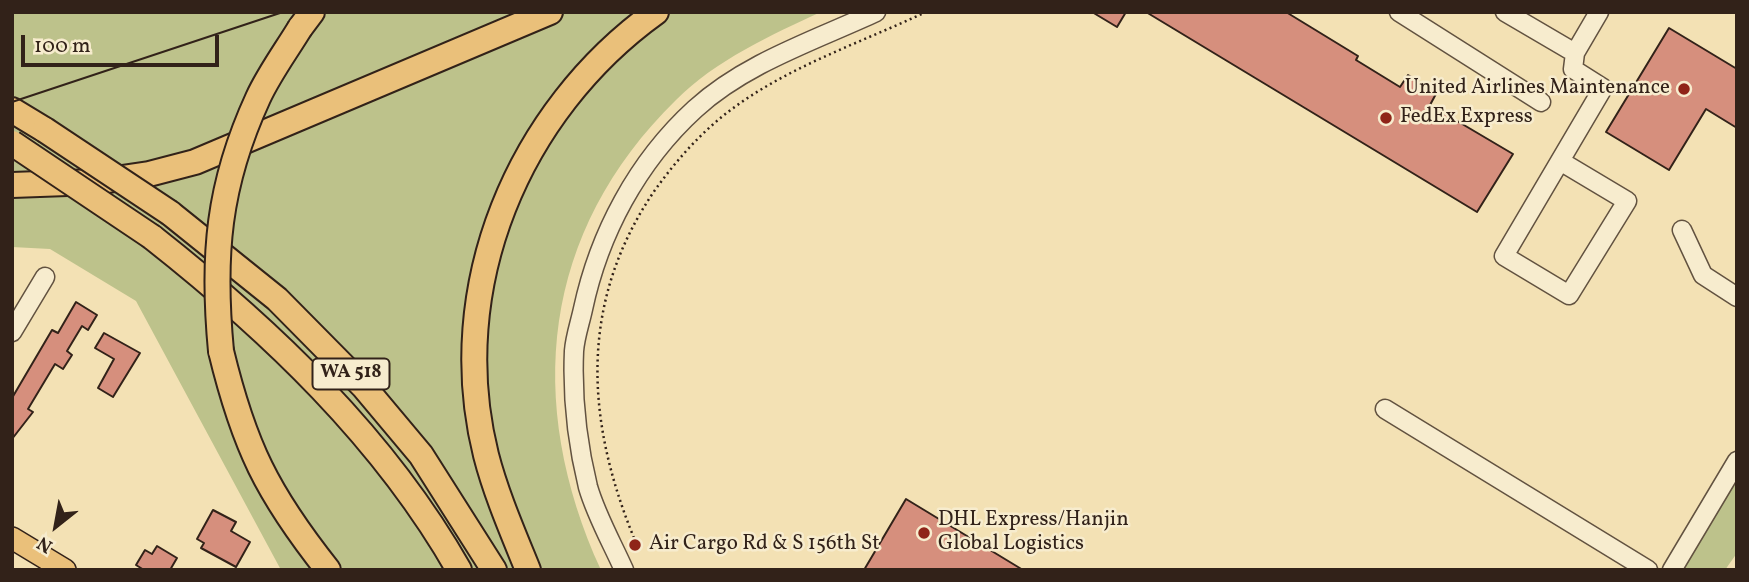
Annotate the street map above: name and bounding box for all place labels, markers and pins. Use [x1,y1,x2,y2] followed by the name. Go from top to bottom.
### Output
[1405,76,1670,102] place label: United Airlines Maintenance
[1676,81,1692,97] marker: United Airlines Maintenance
[1400,105,1533,131] place label: FedEx Express
[1378,110,1394,126] marker: FedEx Express
[938,508,1129,558] place label: DHL Express/Hanjin Global Logistics
[916,525,932,541] marker: DHL Express/Hanjin Global Logistics
[649,532,880,558] place label: Air Cargo Rd & S 156th St
[627,537,643,553] marker: Air Cargo Rd & S 156th St

